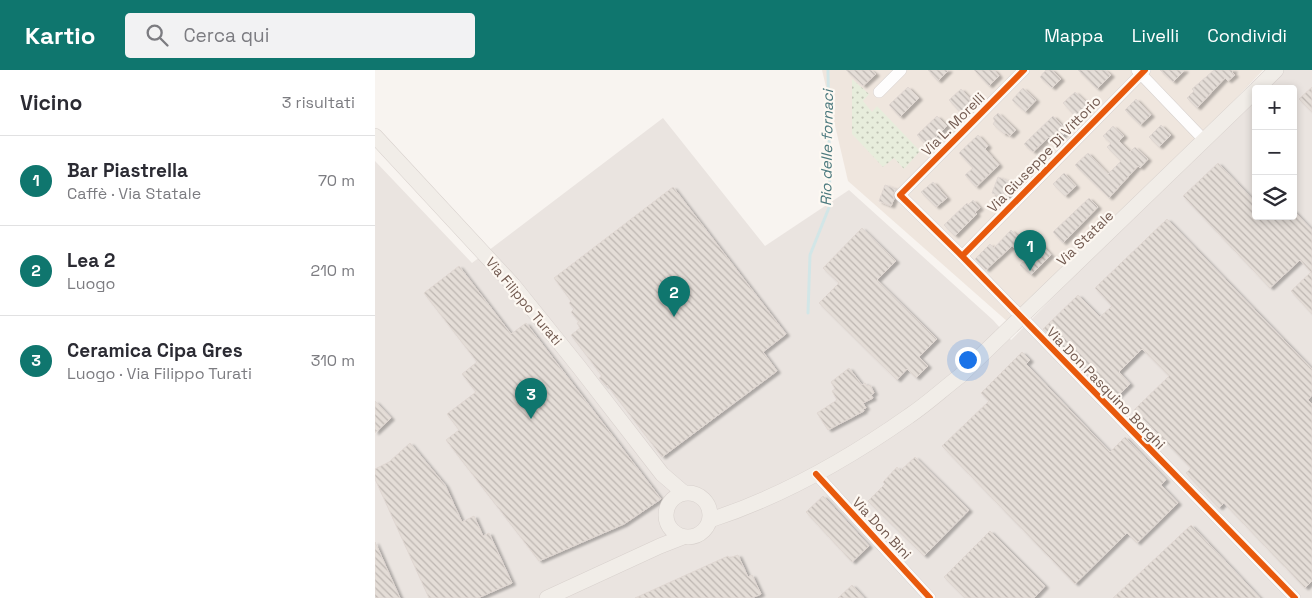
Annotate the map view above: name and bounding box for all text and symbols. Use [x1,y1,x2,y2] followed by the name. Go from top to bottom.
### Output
[125,13,475,58] search box
[25,20,95,51] text: Kartio
[143,21,171,49] icon: search
[183,23,269,48] text: Cerca qui
[1044,24,1104,47] text: Mappa
[1132,24,1179,47] text: Livelli
[1207,24,1287,47] text: Condividi
[1252,85,1297,220] map controls
[1252,85,1297,130] button: +
[816,87,837,206] water label: Rio delle fornaci
[917,88,989,160] street label: Via L. Morelli
[20,89,82,116] text: Vicino
[282,92,355,113] text: 3 risultati
[983,92,1105,216] street label: Via Giuseppe Di Vittorio
[1252,130,1297,175] button: −
[67,158,188,183] text: Bar Piastrella
[32,170,40,191] text: 1
[318,170,355,191] text: 70 m
[1252,175,1297,220] button: layers
[67,183,201,204] text: Caffè · Via Statale
[1053,206,1117,270] street label: Via Statale
[1014,230,1046,271] pin: 1
[67,248,115,273] text: Lea 2
[482,253,566,349] street label: Via Filippo Turati
[31,260,41,281] text: 2
[311,260,355,281] text: 210 m
[67,273,116,294] text: Luogo
[658,276,690,317] pin: 2
[1043,323,1169,453] street label: Via Don Pasquino Borghi
[67,338,243,363] text: Ceramica Cipa Gres
[955,347,981,373] your location
[31,350,41,371] text: 3
[311,350,355,371] text: 310 m
[67,363,252,384] text: Luogo · Via Filippo Turati
[515,378,547,419] pin: 3
[849,493,915,563] street label: Via Don Bini

